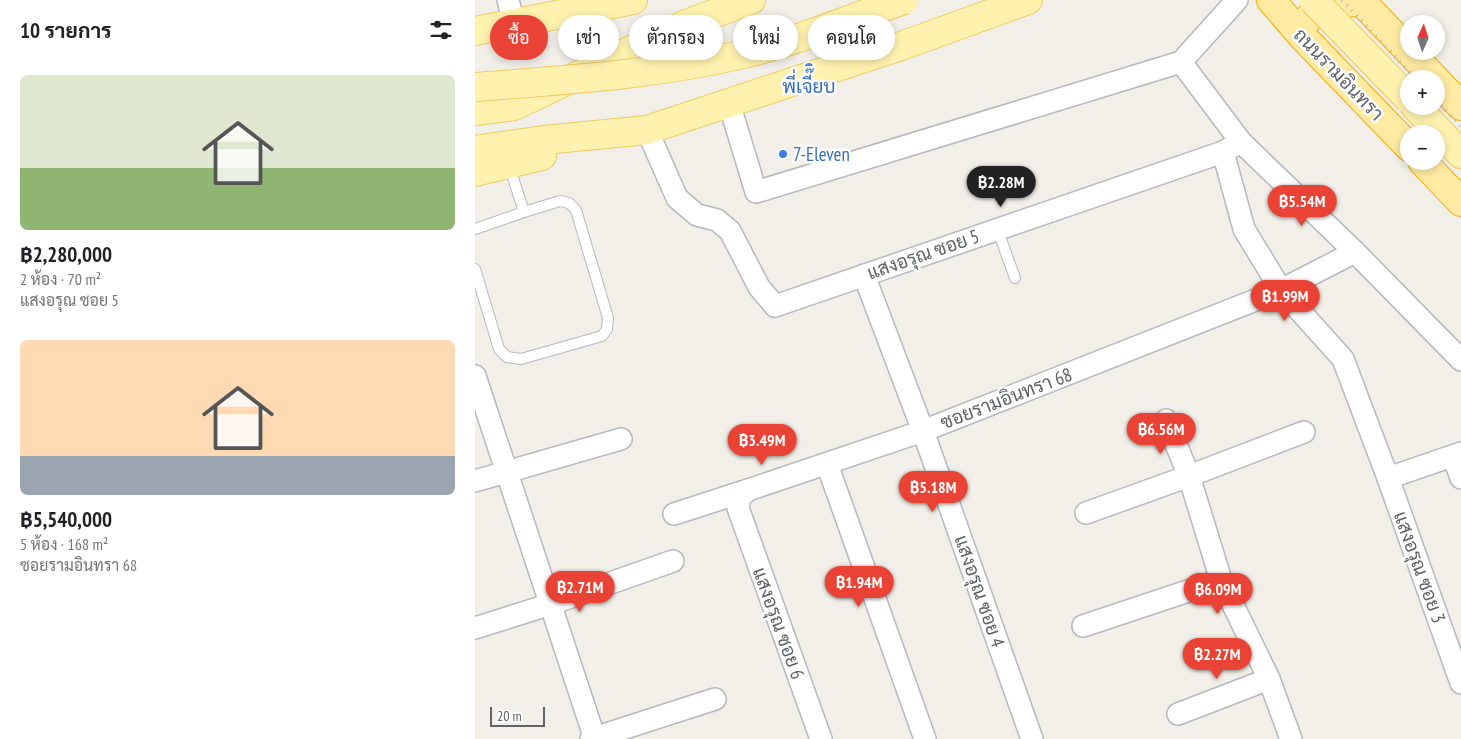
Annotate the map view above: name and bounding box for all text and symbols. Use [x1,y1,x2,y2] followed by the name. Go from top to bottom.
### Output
[490,15,548,60] chip: ซื้อ
[558,15,619,60] chip: เช่า
[629,15,723,60] chip: ตัวกรอง
[733,15,798,60] chip: ใหม่
[808,15,895,60] chip: คอนโด
[1400,15,1445,60] north arrow
[1400,15,1445,170] map controls
[427,16,455,44] icon: filters
[20,17,112,44] text: 10 รายการ
[1289,23,1389,125] street label: ถนนรามอินทรา
[803,61,815,73] marker: พี่เจี๊ยบ
[782,68,836,98] place label: พี่เจี๊ยบ
[1400,70,1445,115] button: +
[193,108,283,198] icon: home
[1400,125,1445,170] button: −
[793,142,850,166] place label: 7-Eleven
[777,148,789,160] marker: 7-Eleven
[960,166,1042,208] pin: ฿2.28M
[978,172,1024,192] text: ฿2.28M
[1261,184,1343,227] pin: ฿5.54M
[1279,191,1325,211] text: ฿5.54M
[864,224,983,285] street label: แสงอรุณ ซอย 5
[20,241,112,268] text: ฿2,280,000
[20,269,101,289] text: 2 ห้อง · 70 m²
[1244,280,1326,322] pin: ฿1.99M
[1262,286,1308,306] text: ฿1.99M
[20,290,119,310] text: แสงอรุณ ซอย 5
[937,362,1075,434] street label: ซอยรามอินทรา 68
[193,373,283,463] icon: home
[1120,412,1202,455] pin: ฿6.56M
[1138,419,1184,439] text: ฿6.56M
[721,424,803,466] pin: ฿3.49M
[739,430,785,450] text: ฿3.49M
[892,470,974,513] pin: ฿5.18M
[910,477,956,497] text: ฿5.18M
[20,506,112,533] text: ฿5,540,000
[1388,508,1451,626] street label: แสงอรุณ ซอย 3
[949,532,1011,651] street label: แสงอรุณ ซอย 4
[20,534,108,554] text: 5 ห้อง · 168 m²
[20,555,137,575] text: ซอยรามอินทรา 68
[747,564,810,682] street label: แสงอรุณ ซอย 6
[818,566,900,608] pin: ฿1.94M
[539,570,621,613] pin: ฿2.71M
[836,572,882,592] text: ฿1.94M
[1177,572,1259,615] pin: ฿6.09M
[557,577,603,597] text: ฿2.71M
[1195,579,1241,599] text: ฿6.09M
[1176,638,1258,680] pin: ฿2.27M
[1194,644,1240,664] text: ฿2.27M
[490,704,545,727] scale bar
[497,707,522,725] text: 20 m

